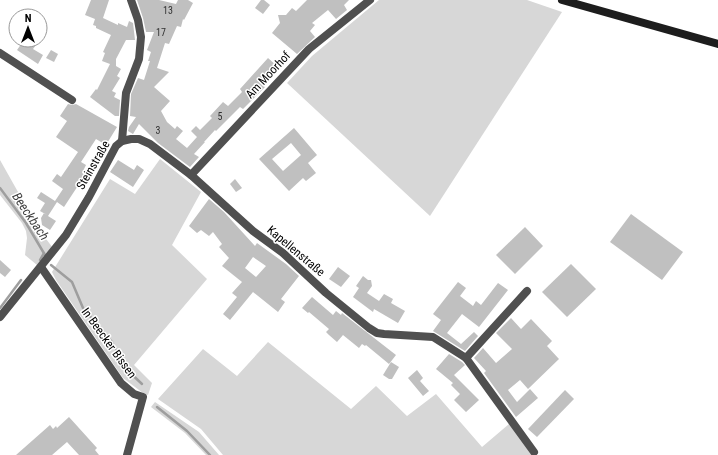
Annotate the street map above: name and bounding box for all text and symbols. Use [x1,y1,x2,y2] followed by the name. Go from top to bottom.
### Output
[163,5,173,16] house number: 13
[8,8,48,48] north arrow
[25,12,32,25] text: N
[156,27,166,38] house number: 17
[243,48,293,101] street label: Am Moorhof
[218,111,223,122] house number: 5
[156,125,161,136] house number: 3
[73,138,113,192] street label: Steinstraße
[9,190,52,243] water label: Beeckbach
[264,223,328,279] street label: Kapellenstraße
[79,305,139,381] street label: In Beecker Bissen

